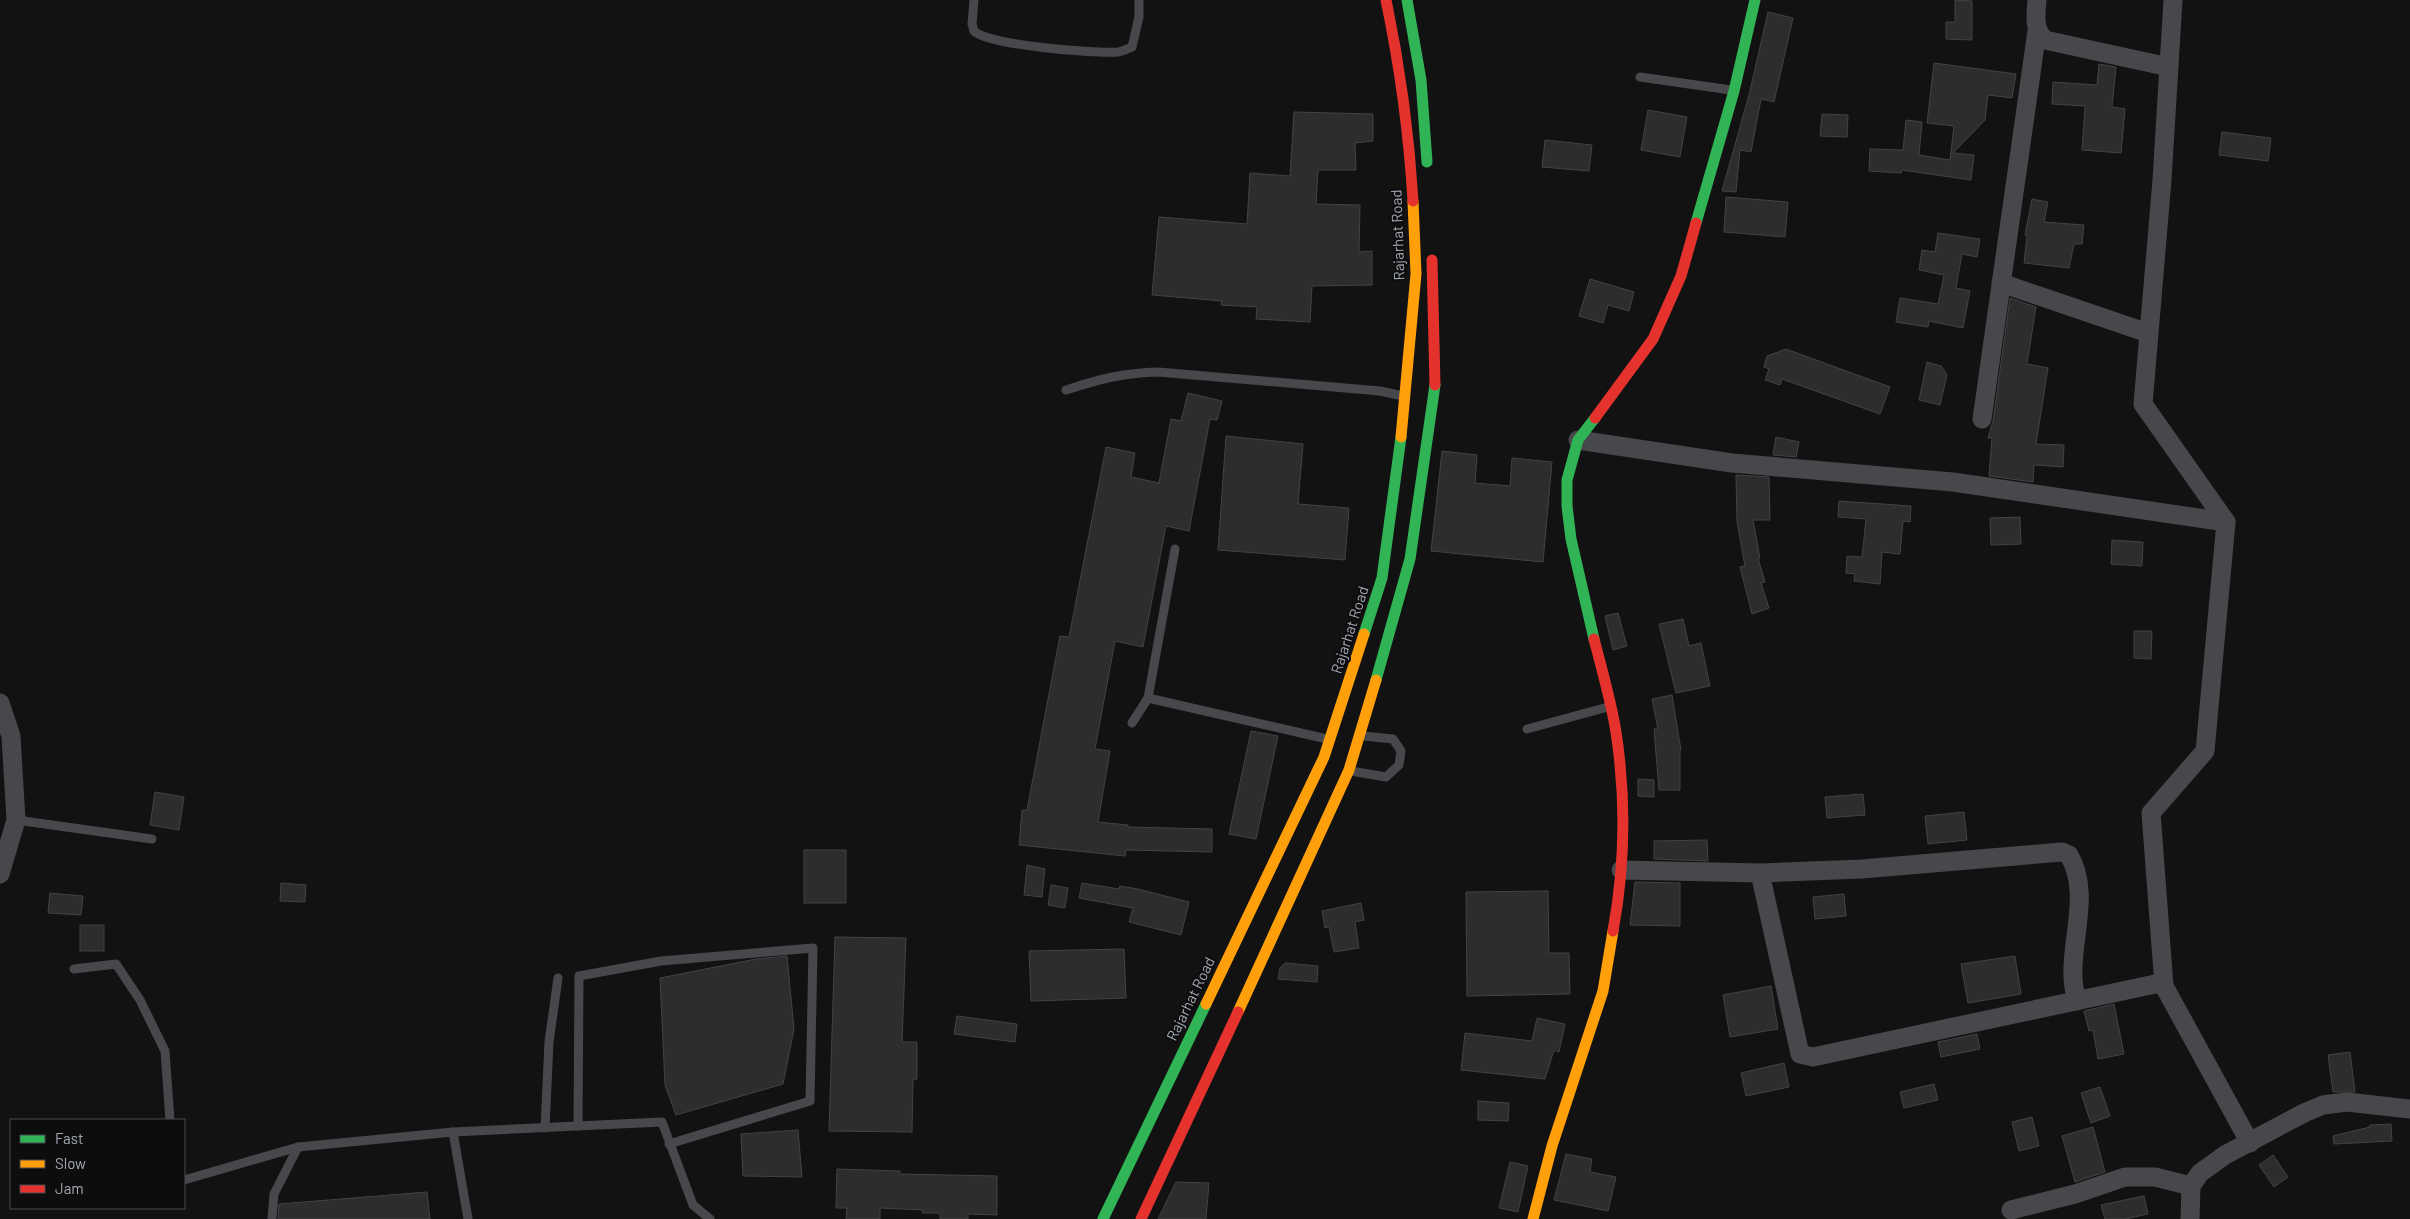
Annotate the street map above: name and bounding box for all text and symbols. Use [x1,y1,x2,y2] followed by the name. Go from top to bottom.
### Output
[1386,189,1408,281] street label: Rajarhat Road
[1326,584,1372,676] street label: Rajarhat Road
[1162,954,1218,1043] street label: Rajarhat Road
[10,1119,185,1209] legend
[55,1129,83,1147] text: Fast
[55,1154,86,1172] text: Slow
[55,1179,84,1197] text: Jam

